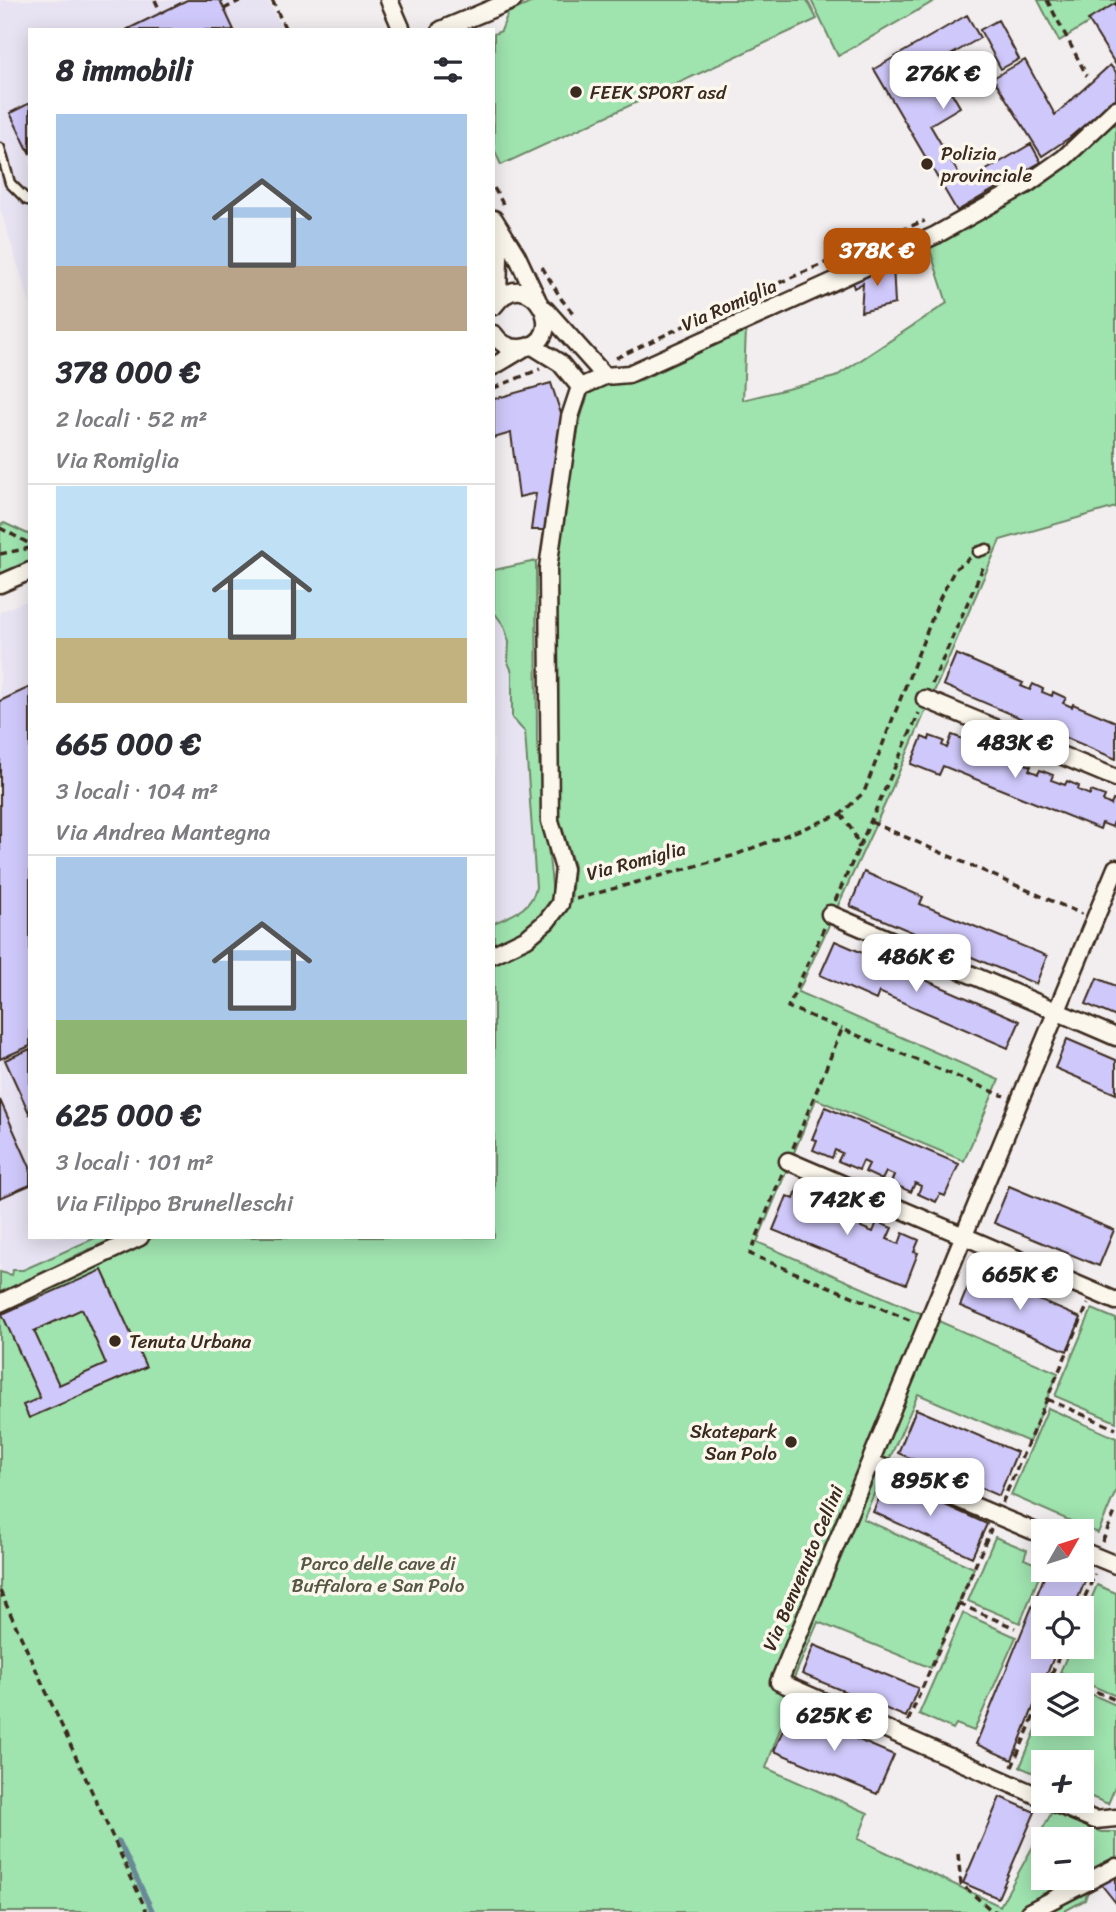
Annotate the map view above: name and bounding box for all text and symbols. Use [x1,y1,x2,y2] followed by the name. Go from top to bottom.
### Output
[56,43,193,97] text: 8 immobili
[429,51,467,89] icon: filters
[886,52,1000,111] pin: 276K €
[906,53,980,94] text: 276K €
[590,76,727,109] place label: FEEK SPORT asd
[568,84,584,100] marker: FEEK SPORT asd
[940,137,1032,192] place label: Polizia provinciale
[919,156,935,172] marker: Polizia provinciale
[199,160,325,286] icon: home
[820,229,934,288] pin: 378K €
[840,230,914,271] text: 378K €
[676,269,783,341] street label: Via Romiglia
[56,345,200,399] text: 378 000 €
[56,399,208,440] text: 2 locali · 52 m²
[56,440,179,481] text: Via Romiglia
[199,532,325,658] icon: home
[56,717,201,771] text: 665 000 €
[958,720,1072,780] pin: 483K €
[977,722,1053,763] text: 483K €
[56,771,218,812] text: 3 locali · 104 m²
[56,812,271,853] text: Via Andrea Mantegna
[583,832,690,890] street label: Via Romiglia
[199,903,325,1029] icon: home
[859,934,973,994] pin: 486K €
[878,936,954,977] text: 486K €
[56,1088,201,1142] text: 625 000 €
[56,1142,214,1183] text: 3 locali · 101 m²
[790,1178,904,1237] pin: 742K €
[809,1179,885,1220] text: 742K €
[56,1183,293,1224] text: Via Filippo Brunelleschi
[963,1252,1077,1312] pin: 665K €
[982,1254,1058,1295] text: 665K €
[129,1325,251,1358] place label: Tenuta Urbana
[107,1333,123,1349] marker: Tenuta Urbana
[690,1415,777,1470] place label: Skatepark San Polo
[783,1434,799,1450] marker: Skatepark San Polo
[873,1458,987,1518] pin: 895K €
[891,1460,969,1501] text: 895K €
[753,1479,853,1656] street label: Via Benvenuto Cellini
[1031,1519,1094,1582] north arrow
[1031,1519,1094,1890] map controls
[292,1547,465,1602] park label: Parco delle cave di Buffalora e San Polo
[1031,1596,1094,1659] button: locate
[1031,1673,1094,1736] button: layers
[777,1694,891,1753] pin: 625K €
[796,1695,872,1736] text: 625K €
[1031,1750,1094,1813] button: +
[1031,1827,1094,1890] button: −

